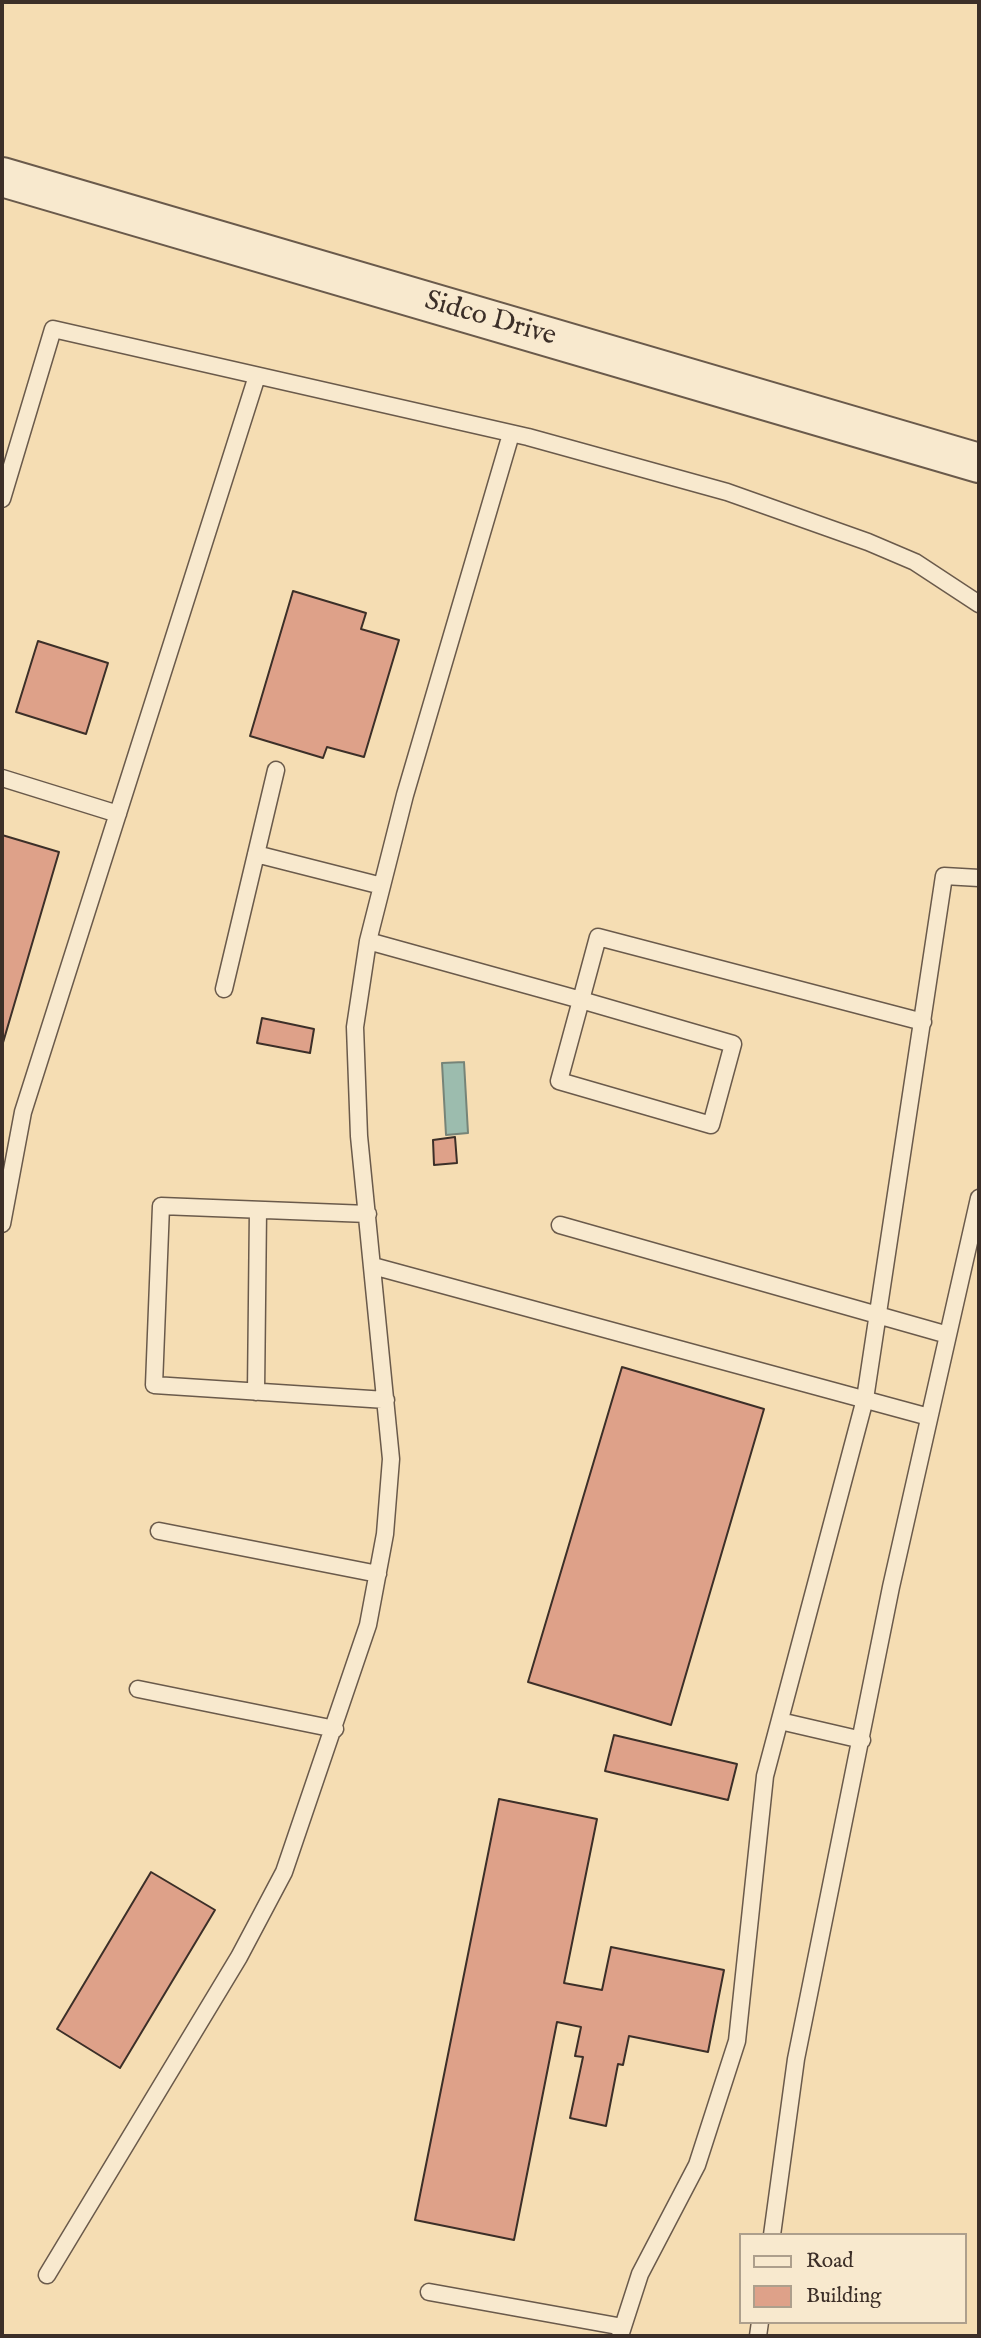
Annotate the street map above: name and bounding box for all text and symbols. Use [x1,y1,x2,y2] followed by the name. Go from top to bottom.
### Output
[420,285,560,355] street label: Sidco Drive
[740,2233,967,2324] legend
[806,2248,853,2275] text: Road
[806,2283,881,2310] text: Building

